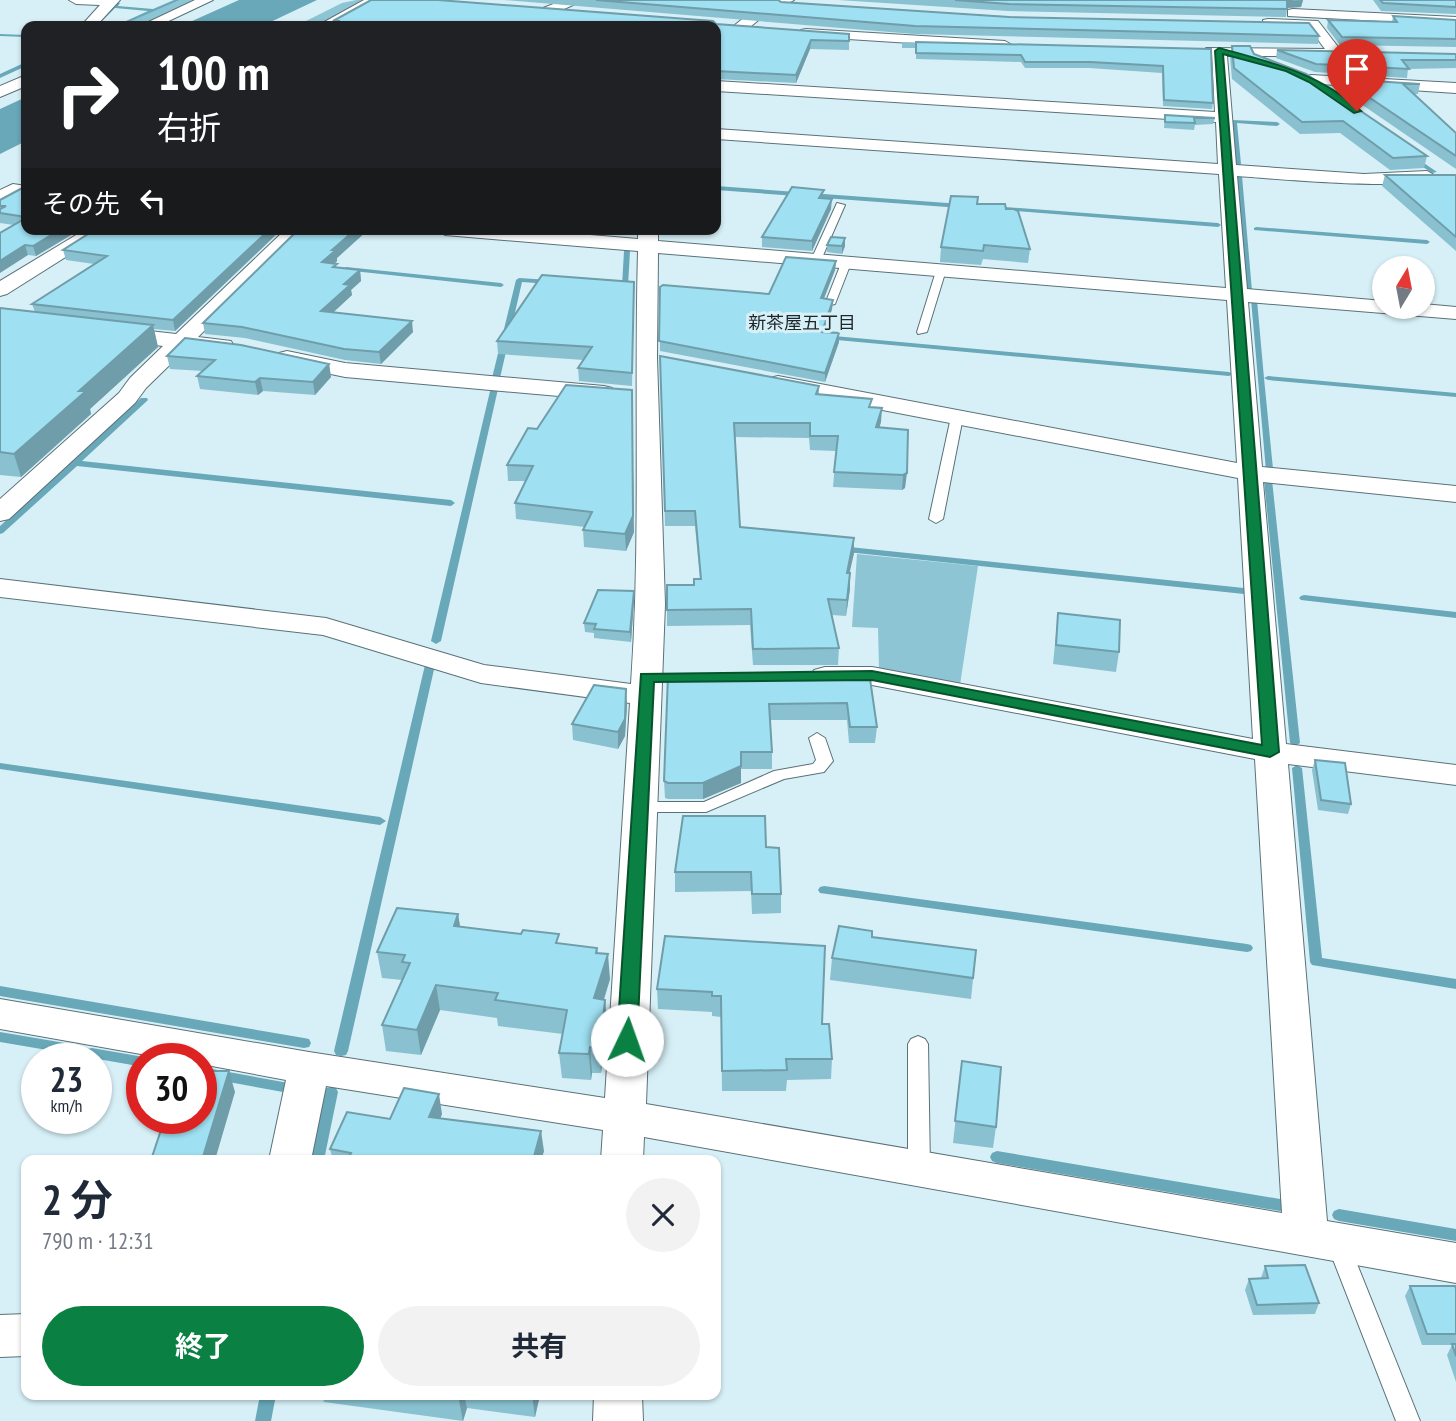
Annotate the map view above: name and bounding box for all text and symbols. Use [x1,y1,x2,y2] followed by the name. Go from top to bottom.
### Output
[1327,39,1387,111] pin
[157,40,270,104] text: 100 m
[42,49,133,140] icon: right
[1338,50,1376,88] icon: arrive
[157,106,221,148] text: 右折
[134,182,172,220] icon: left
[42,187,120,220] text: その先
[1372,256,1435,318] north arrow
[1372,256,1435,319] map controls
[748,311,856,334] district label: 新茶屋五丁目
[590,1003,664,1077] position arrow
[126,1043,217,1134] speed limit sign: 30
[50,1056,83,1102] text: 23
[51,1094,82,1117] text: km/h
[42,1172,113,1227] text: 2 分
[626,1178,700,1252] button: close
[42,1226,154,1255] text: 790 m · 12:31
[42,1306,364,1386] button: 終了
[378,1306,700,1386] button: 共有

